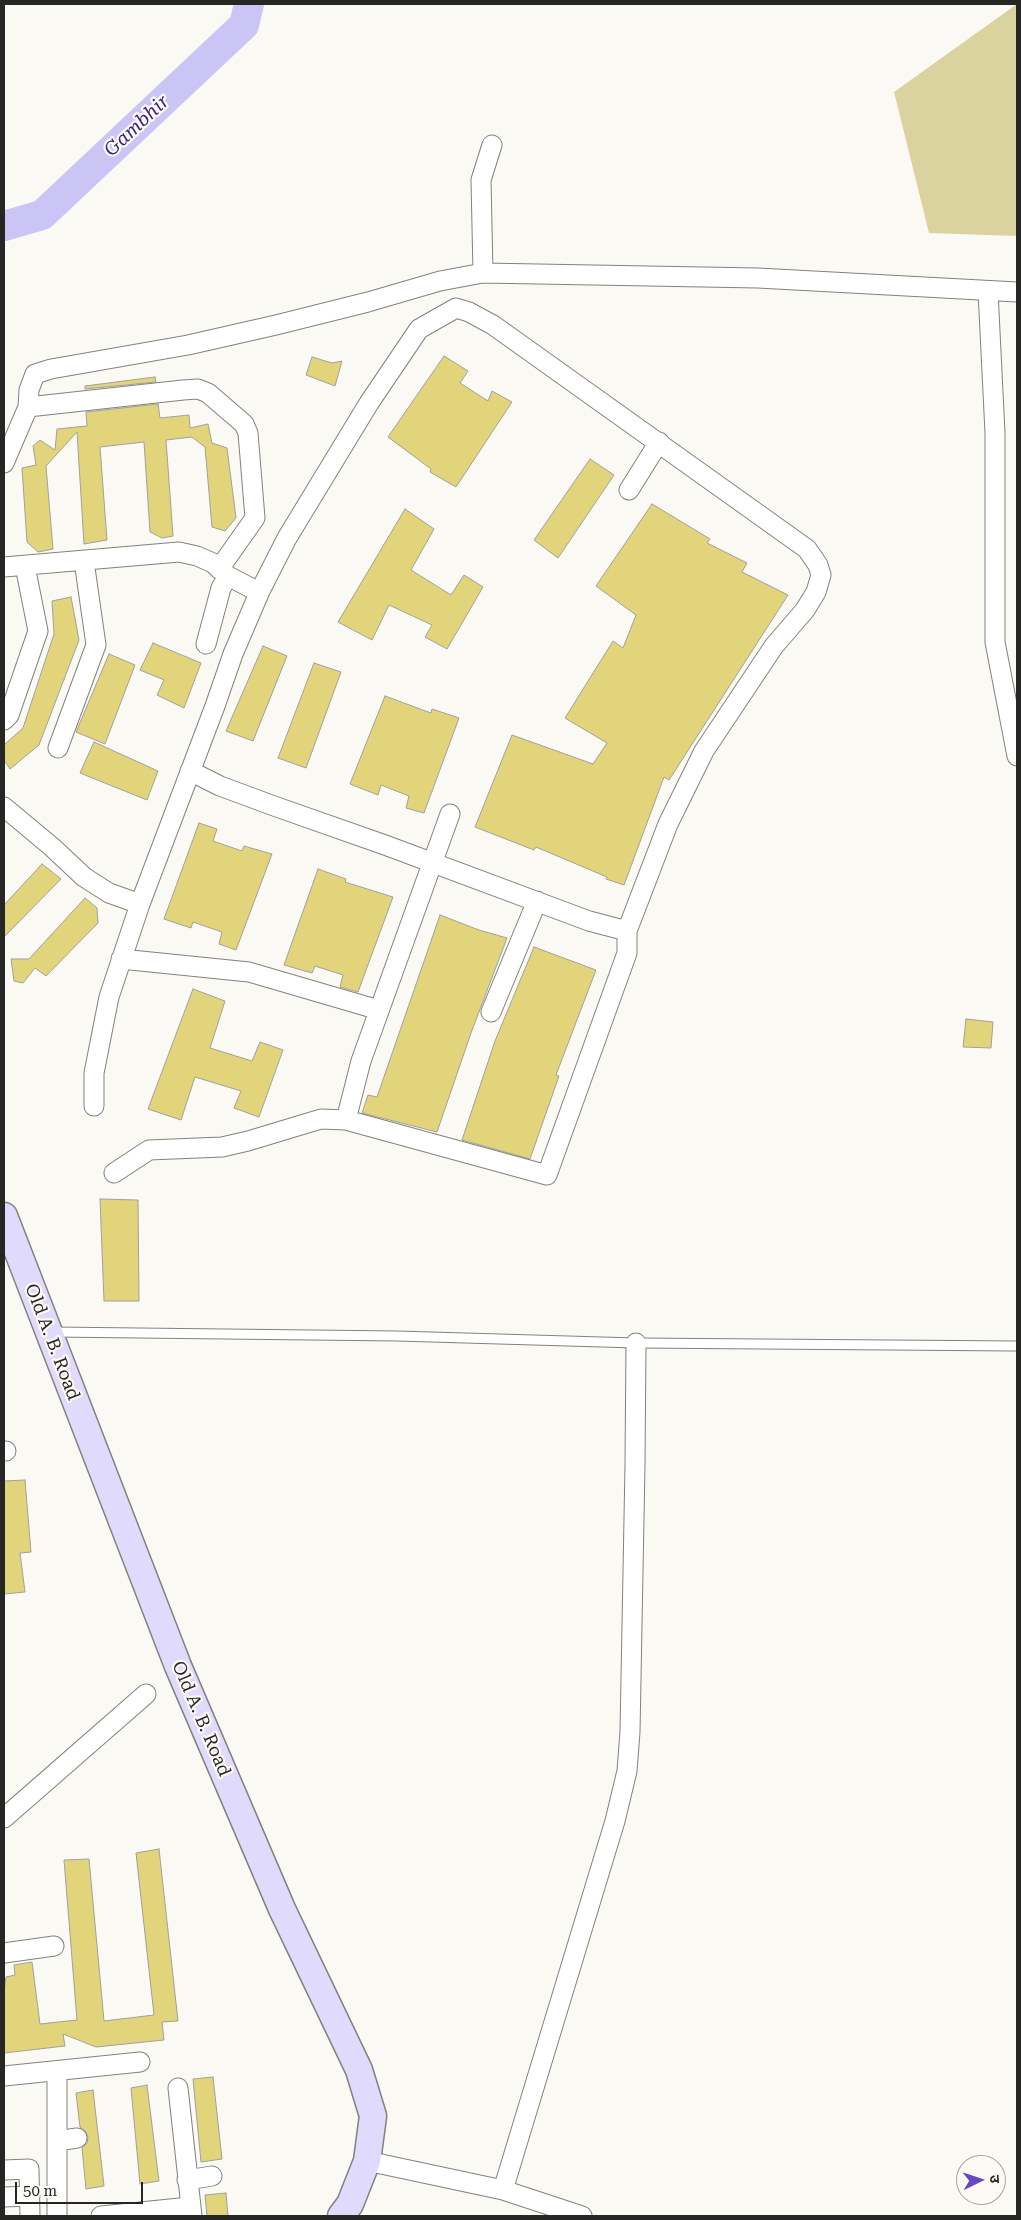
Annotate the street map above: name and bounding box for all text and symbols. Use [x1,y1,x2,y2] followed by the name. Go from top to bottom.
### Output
[100,90,174,162] water label: Gambhir
[20,1281,84,1403] street label: Old A. B. Road
[167,1658,235,1780] street label: Old A. B. Road
[956,2155,1006,2205] north arrow
[18,2172,145,2204] scale bar
[987,2174,1003,2184] text: उ
[23,2182,57,2200] text: 50 m

